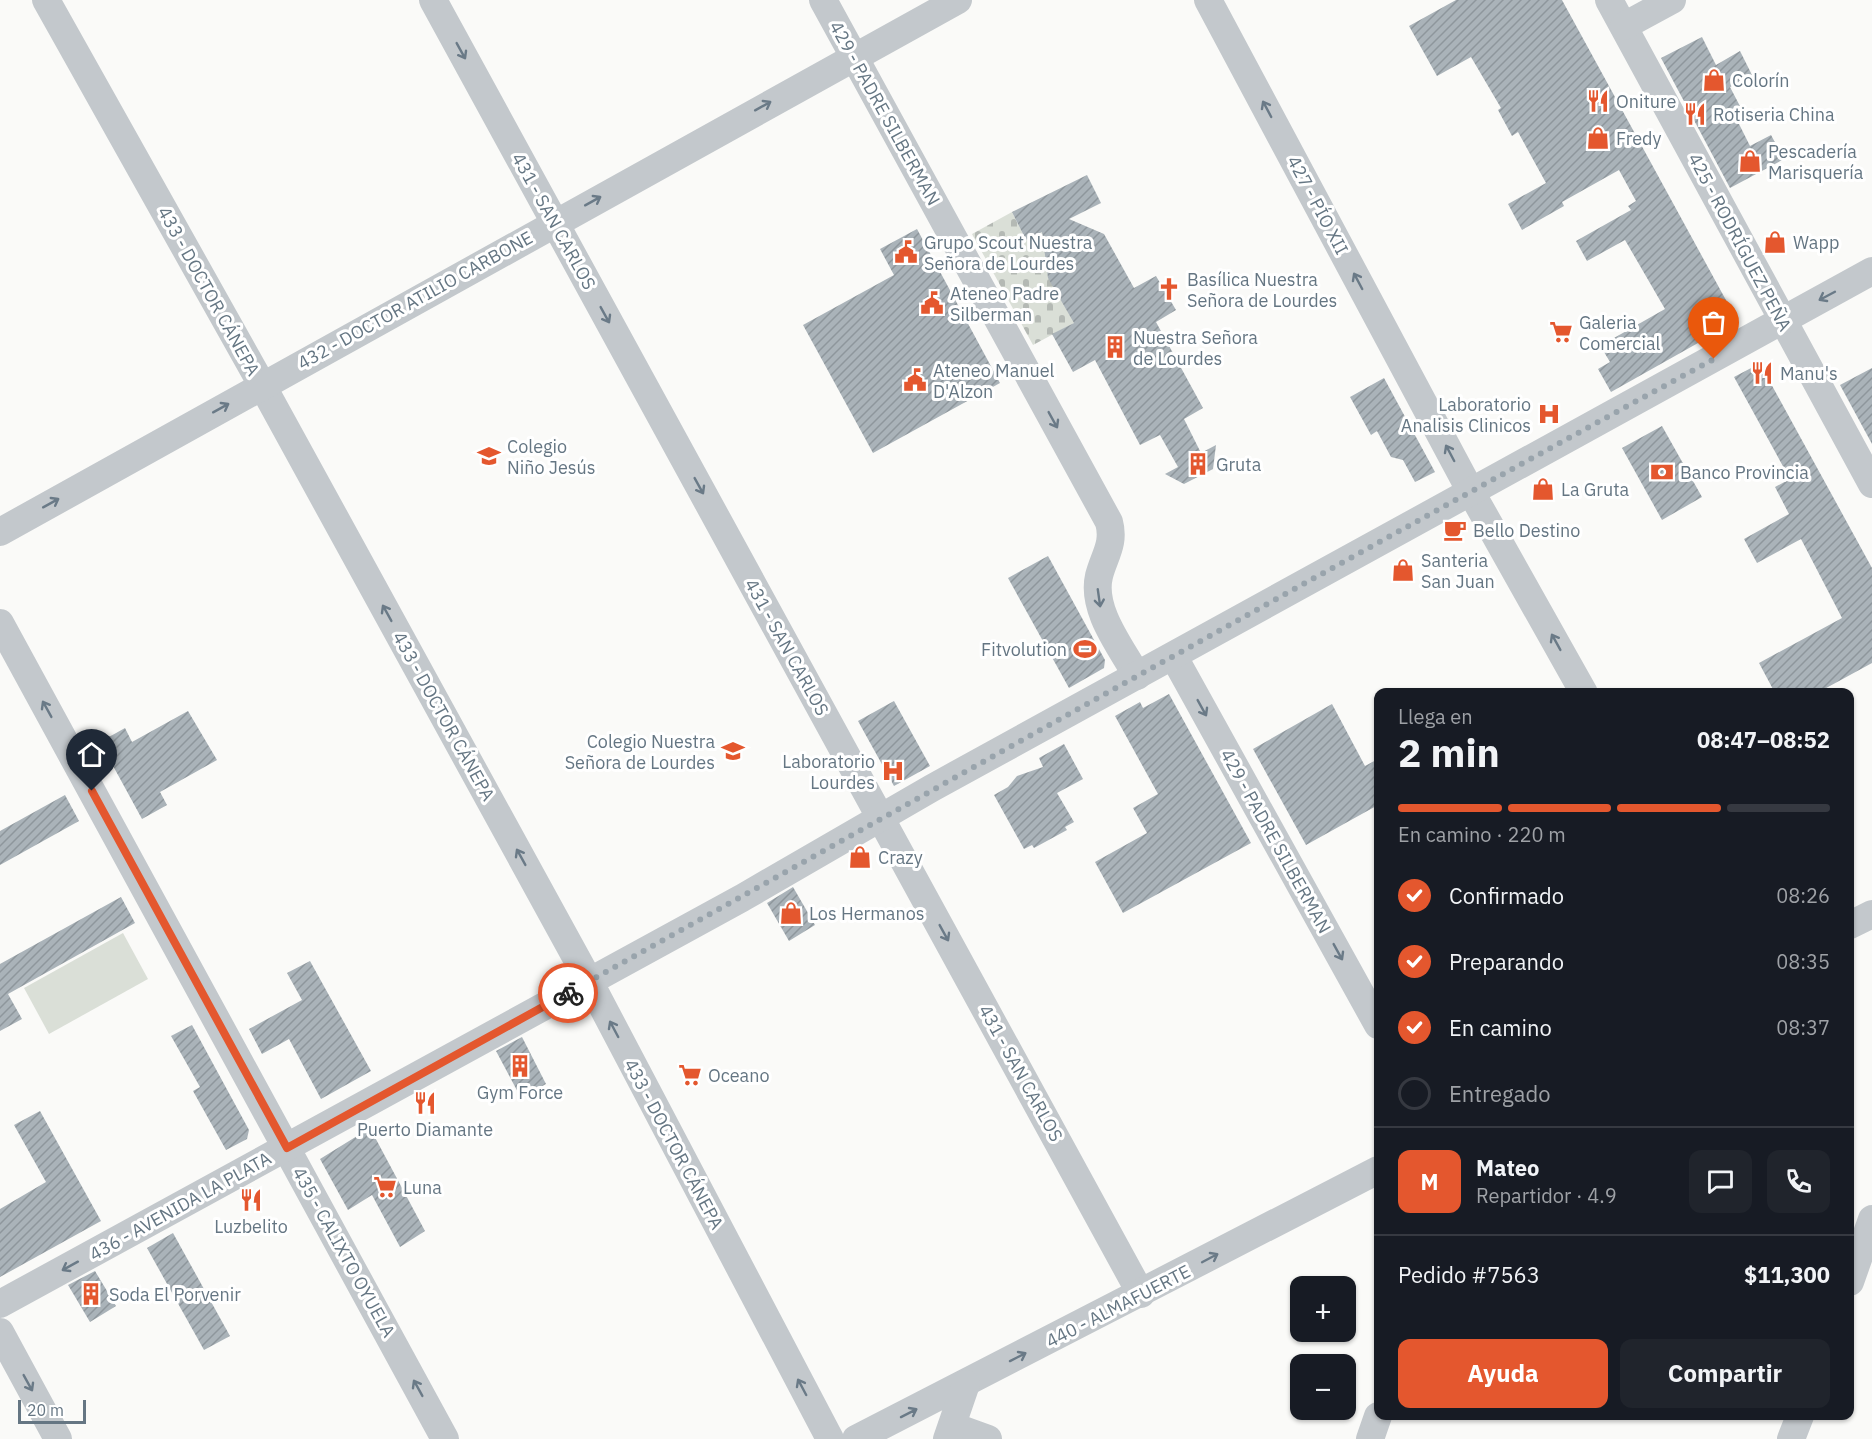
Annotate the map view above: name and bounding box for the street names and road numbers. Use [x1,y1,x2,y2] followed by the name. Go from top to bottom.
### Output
[825,17,945,209] street label: 429 - PADRE SILBERMAN
[507,149,601,293] street label: 431 - SAN CARLOS
[1683,149,1797,335] street label: 425 - RODRÍGUEZ PEÑA
[1282,152,1354,258] street label: 427 - PÍO XII
[153,202,265,380] street label: 433 - DOCTOR CÁNEPA
[293,226,537,374] street label: 432 - DOCTOR ATILIO CARBONE
[740,575,834,719] street label: 431 - SAN CARLOS
[388,627,500,805] street label: 433 - DOCTOR CÁNEPA
[1216,745,1336,937] street label: 429 - PADRE SILBERMAN
[974,1001,1068,1145] street label: 431 - SAN CARLOS
[619,1055,729,1234] street label: 433 - DOCTOR CÁNEPA
[85,1146,275,1266] street label: 436 - AVENIDA LA PLATA
[288,1163,401,1342] street label: 435 - CALIXTO OYUELA
[1042,1260,1194,1352] street label: 440 - ALMAFUERTE

